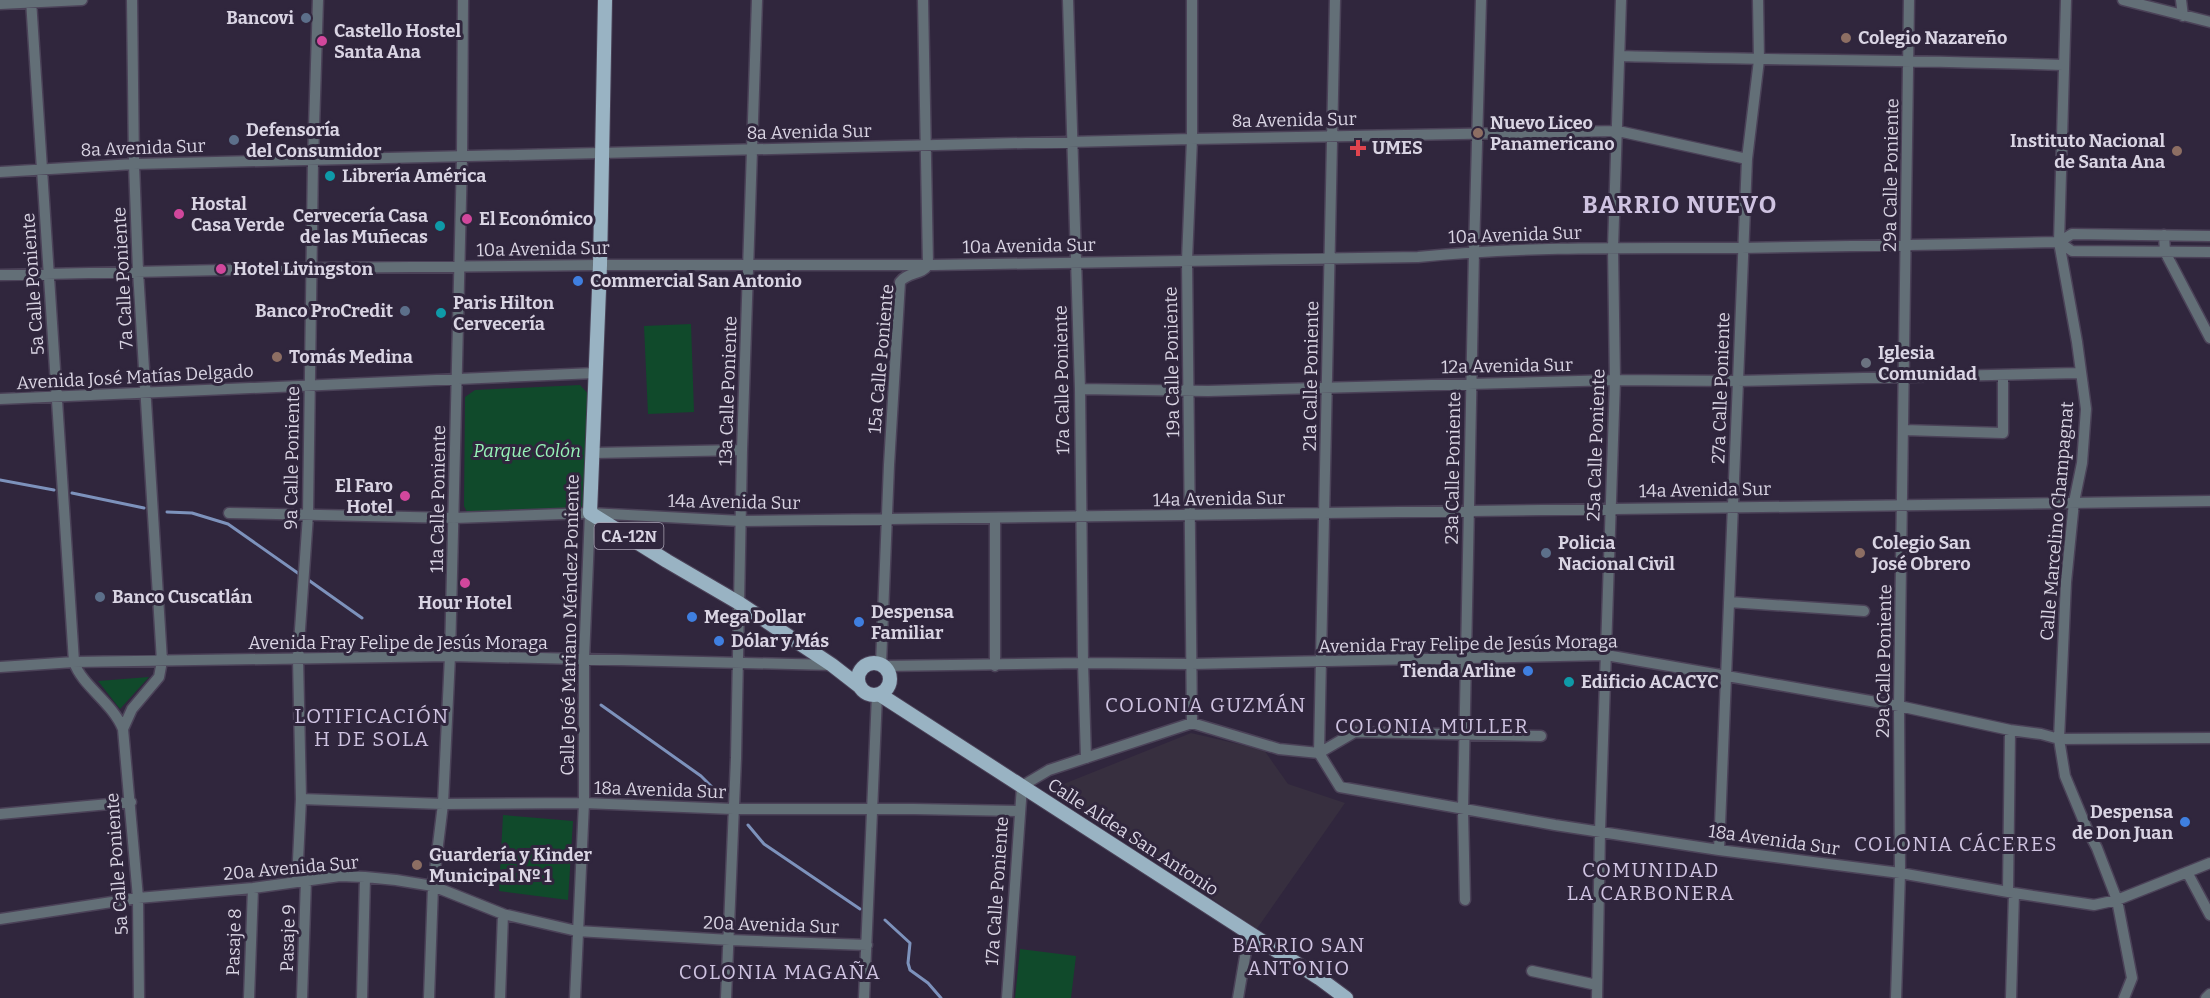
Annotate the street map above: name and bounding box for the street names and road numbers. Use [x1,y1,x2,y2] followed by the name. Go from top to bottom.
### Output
[1879,98,1903,252] street label: 29a Calle Poniente
[1231,108,1357,132] street label: 8a Avenida Sur
[746,120,872,144] street label: 8a Avenida Sur
[80,135,206,161] street label: 8a Avenida Sur
[108,206,138,350] street label: 7a Calle Poniente
[17,212,49,356] street label: 5a Calle Poniente
[1448,222,1582,248] street label: 10a Avenida Sur
[962,234,1096,258] street label: 10a Avenida Sur
[476,237,610,261] street label: 10a Avenida Sur
[863,283,899,435] street label: 15a Calle Poniente
[1160,286,1184,438] street label: 19a Calle Poniente
[1299,301,1323,451] street label: 21a Calle Poniente
[1050,305,1074,455] street label: 17a Calle Poniente
[1707,312,1735,464] street label: 27a Calle Poniente
[714,315,742,467] street label: 13a Calle Poniente
[1441,354,1573,378] street label: 12a Avenida Sur
[16,360,254,394] street label: Avenida José Matías Delgado
[1582,368,1610,522] street label: 25a Calle Poniente
[280,386,304,530] street label: 9a Calle Poniente
[1441,391,1465,545] street label: 23a Calle Poniente
[2036,400,2078,642] street label: Calle Marcelino Champagnat
[426,425,450,573] street label: 11a Calle Poniente
[556,474,584,776] street label: Calle José Mariano Méndez Poniente
[1639,478,1771,502] street label: 14a Avenida Sur
[1153,487,1285,511] street label: 14a Avenida Sur
[668,490,800,514] street label: 14a Avenida Sur
[594,523,664,549] road number: CA-12N
[1872,584,1896,738] street label: 29a Calle Poniente
[1318,630,1618,658] street label: Avenida Fray Felipe de Jesús Moraga
[248,632,548,654] street label: Avenida Fray Felipe de Jesús Moraga
[1043,773,1223,901] street label: Calle Aldea San Antonio
[594,777,727,803] street label: 18a Avenida Sur
[101,792,133,936] street label: 5a Calle Poniente
[981,816,1013,966] street label: 17a Calle Poniente
[1707,820,1841,860] street label: 18a Avenida Sur
[222,851,360,885] street label: 20a Avenida Sur
[276,904,300,972] street label: Pasaje 9
[222,908,246,976] street label: Pasaje 8
[703,912,839,938] street label: 20a Avenida Sur

